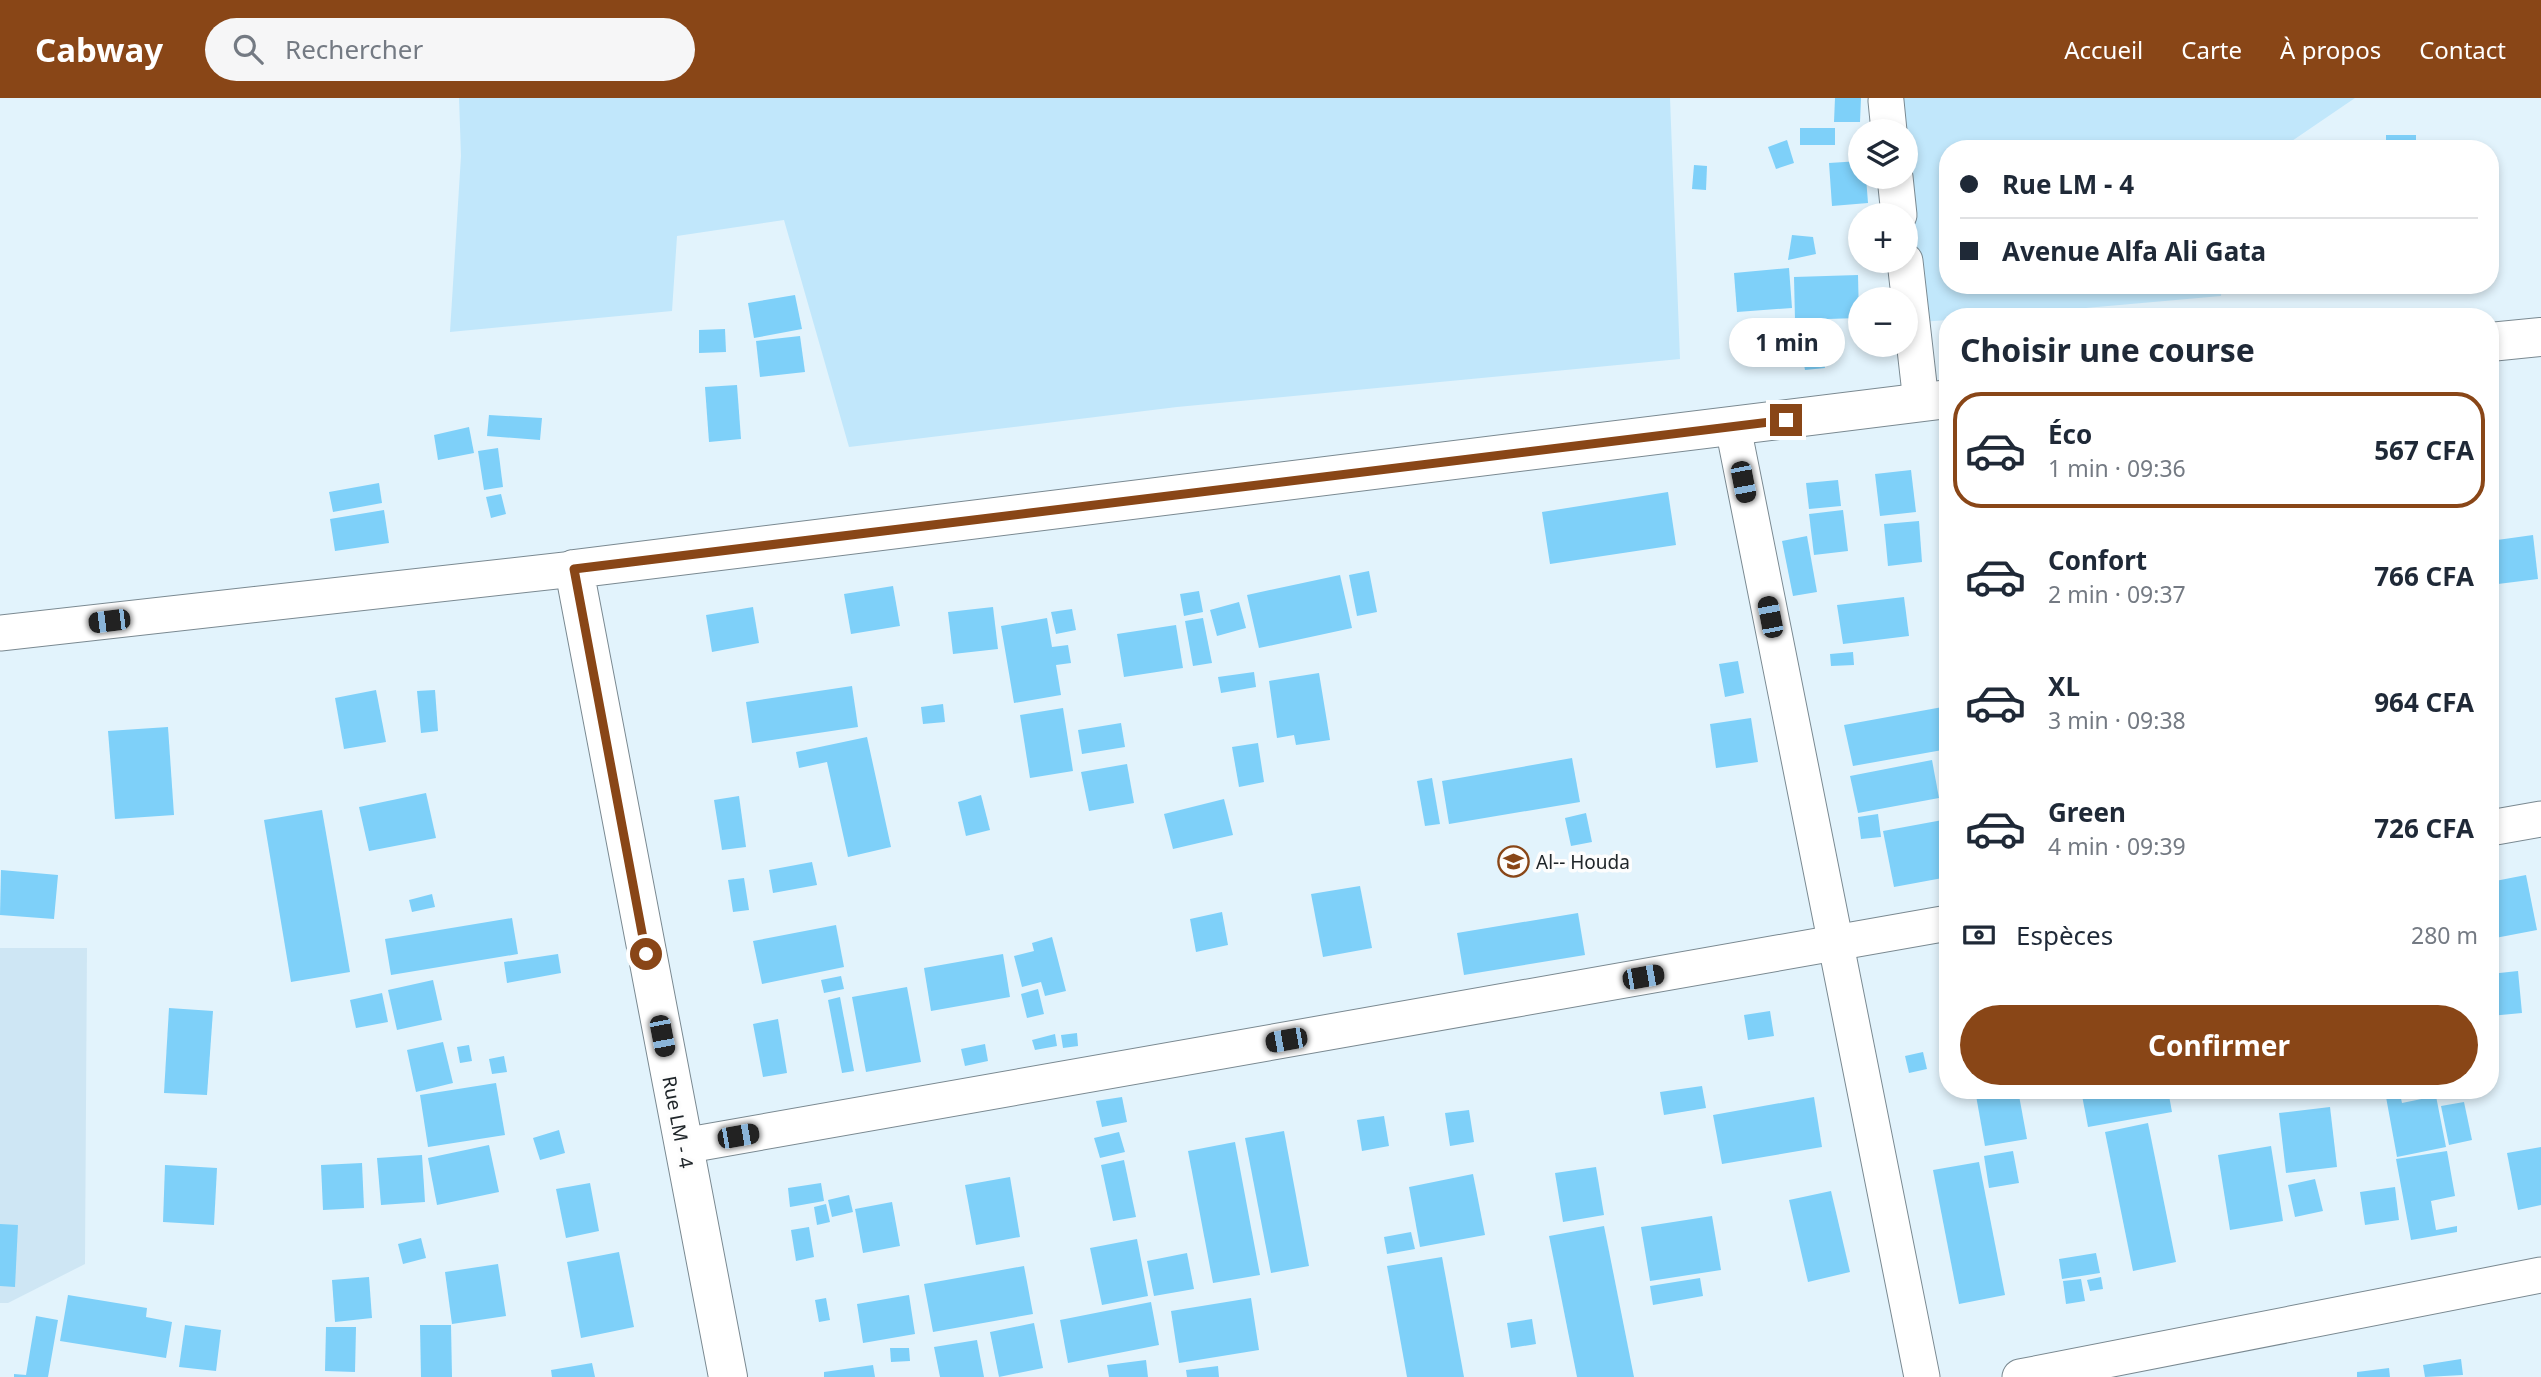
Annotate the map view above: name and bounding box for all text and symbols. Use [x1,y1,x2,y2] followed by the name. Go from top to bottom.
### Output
[205,18,695,81] search box
[35,27,163,72] text: Cabway
[229,30,267,68] icon: search
[285,31,423,67] text: Rechercher
[2064,33,2143,66] text: Accueil
[2181,33,2242,66] text: Carte
[2280,33,2381,66] text: À propos
[2419,33,2506,66] text: Contact
[1848,119,1918,357] map controls
[1848,119,1918,189] button: layers
[2002,166,2134,202] text: Rue LM - 4
[1848,203,1918,273] button: +
[2002,233,2266,269] text: Avenue Alfa Ali Gata
[1848,287,1918,357] button: −
[1728,318,1844,368] callout: 1 min
[1755,326,1819,358] text: 1 min
[1960,328,2255,371] text: Choisir une course
[1770,404,1802,436] route end
[2048,416,2092,452] text: Éco
[1964,419,2027,482] icon: car
[2374,432,2474,468] text: 567 CFA
[2048,452,2186,484] text: 1 min · 09:36
[1729,459,1758,505] car
[2048,542,2147,578] text: Confort
[1964,545,2027,608] icon: car
[2374,558,2474,594] text: 766 CFA
[2048,578,2186,610] text: 2 min · 09:37
[1756,594,1785,640] car
[87,608,132,634] car
[2048,668,2080,704] text: XL
[1964,671,2027,734] icon: car
[2374,684,2474,720] text: 964 CFA
[2048,704,2186,736] text: 3 min · 09:38
[2048,794,2126,830] text: Green
[1964,797,2027,860] icon: car
[2374,810,2474,846] text: 726 CFA
[2048,830,2186,862] text: 4 min · 09:39
[1496,845,1530,879] school or university icon: Al-- Houda
[1536,849,1630,875] place label: Al-- Houda
[1960,916,1998,954] icon: cash
[2016,917,2113,953] text: Espèces
[2411,919,2478,951] text: 280 m
[630,938,662,970] route start
[1621,963,1666,991] car
[1960,1005,2478,1085] button: Confirmer
[648,1013,677,1059] car
[1264,1026,1309,1054] car
[656,1074,700,1170] street label: Rue LM - 4
[716,1122,761,1150] car

